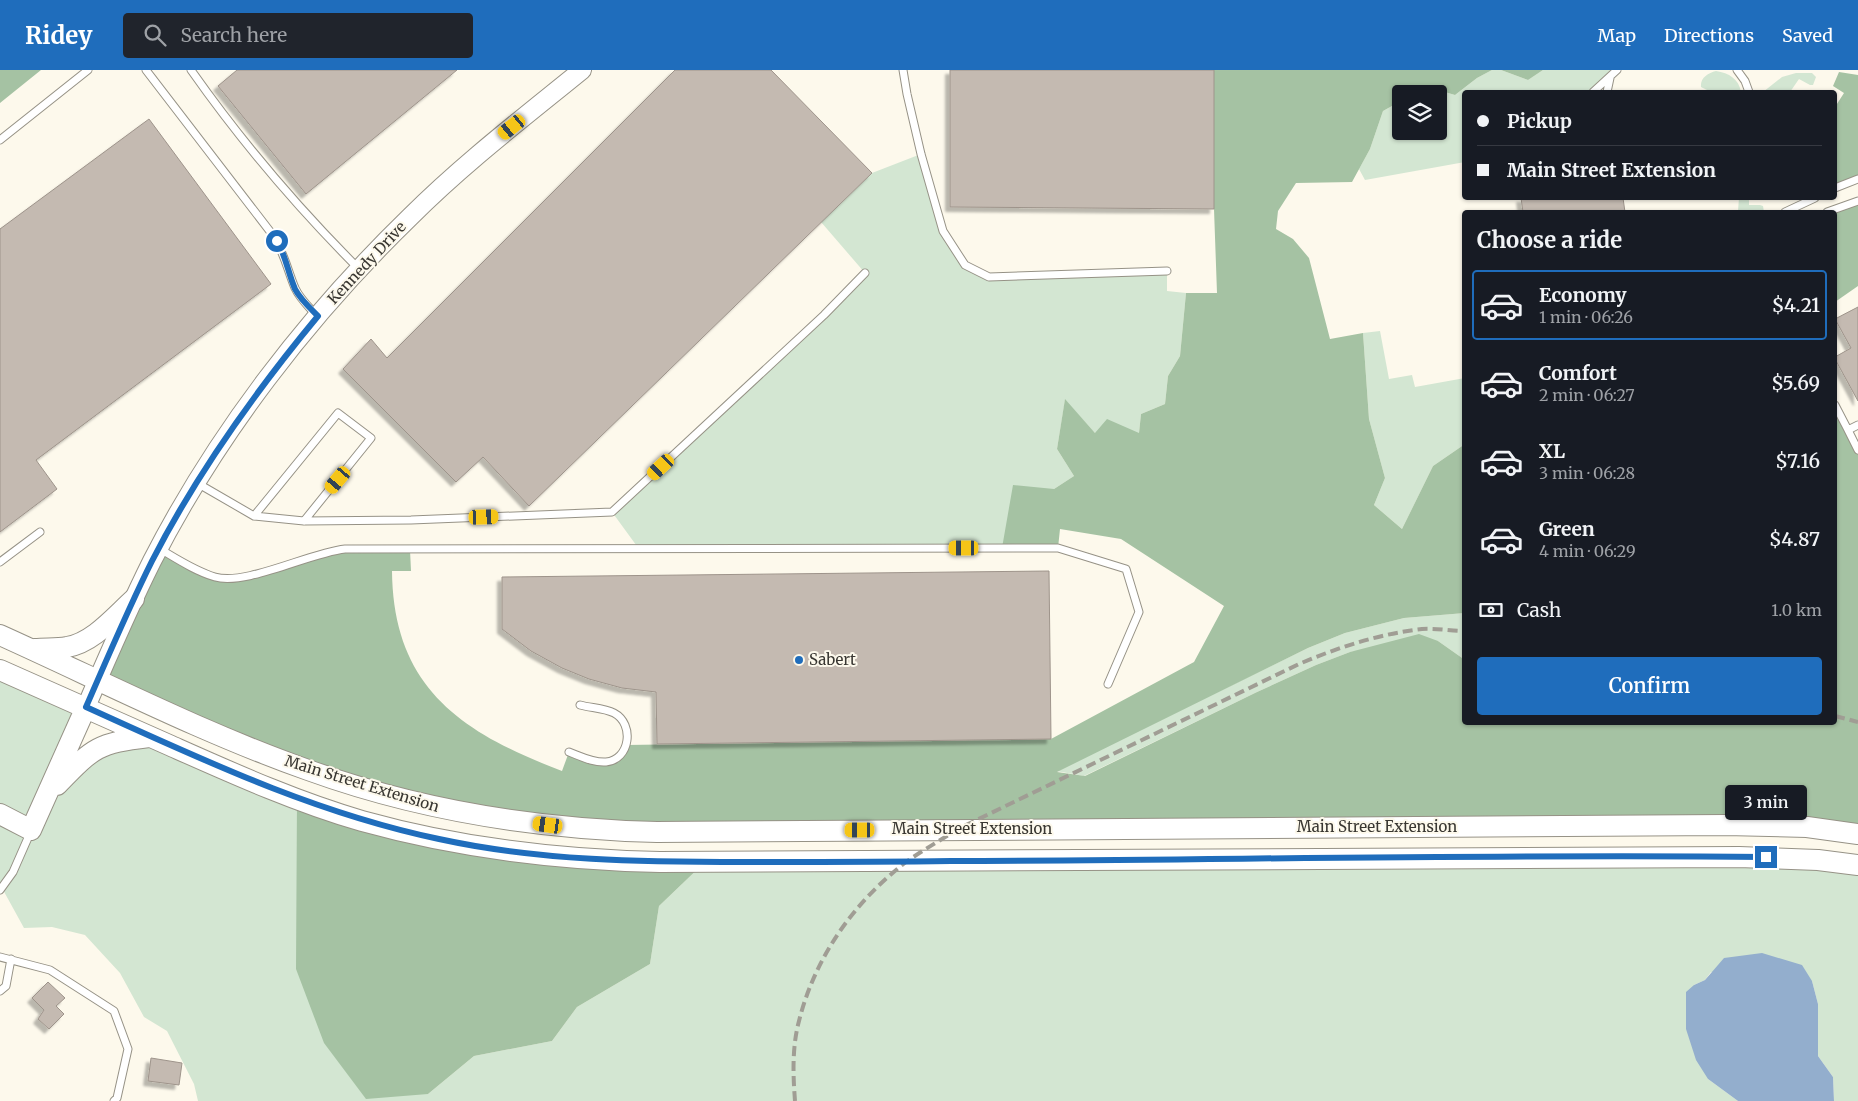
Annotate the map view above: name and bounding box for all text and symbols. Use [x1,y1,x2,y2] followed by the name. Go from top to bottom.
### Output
[123,13,473,58] search box
[25,20,93,51] text: Ridey
[141,21,169,49] icon: search
[181,23,287,47] text: Search here
[1598,24,1636,47] text: Map
[1664,24,1754,47] text: Directions
[1782,24,1833,47] text: Saved
[1392,85,1447,140] map controls
[1392,85,1447,140] button: layers
[1507,109,1572,133] text: Pickup
[495,112,528,142] car
[1507,158,1716,182] text: Main Street Extension
[323,217,410,308] street label: Kennedy Drive
[1477,226,1622,254] text: Choose a ride
[266,230,288,252] route start
[1479,283,1524,328] icon: car
[1539,283,1627,307] text: Economy
[1772,293,1820,317] text: $4.21
[1539,307,1633,327] text: 1 min · 06:26
[1479,361,1524,406] icon: car
[1539,361,1617,385] text: Comfort
[1771,371,1820,395] text: $5.69
[1539,385,1635,405] text: 2 min · 06:27
[1479,439,1524,484] icon: car
[1539,439,1565,463] text: XL
[1775,449,1820,473] text: $7.16
[644,451,677,483] car
[1539,463,1635,483] text: 3 min · 06:28
[322,464,353,496] car
[468,509,499,525] car
[1479,517,1524,562] icon: car
[1539,517,1595,541] text: Green
[1769,527,1820,551] text: $4.87
[949,541,979,556] car
[1539,541,1636,561] text: 4 min · 06:29
[1477,596,1505,624] icon: cash
[1517,598,1561,622] text: Cash
[1771,600,1822,620] text: 1.0 km
[809,650,856,669] place label: Sabert
[793,654,805,666] marker: Sabert
[1477,657,1822,715] button: Confirm
[283,751,442,816] street label: Main Street Extension
[1725,784,1807,820] callout: 3 min
[1744,792,1788,812] text: 3 min
[532,815,563,835] car
[1297,817,1457,836] street label: Main Street Extension
[892,819,1052,838] street label: Main Street Extension
[845,823,875,838] car
[1755,846,1777,868] route end

